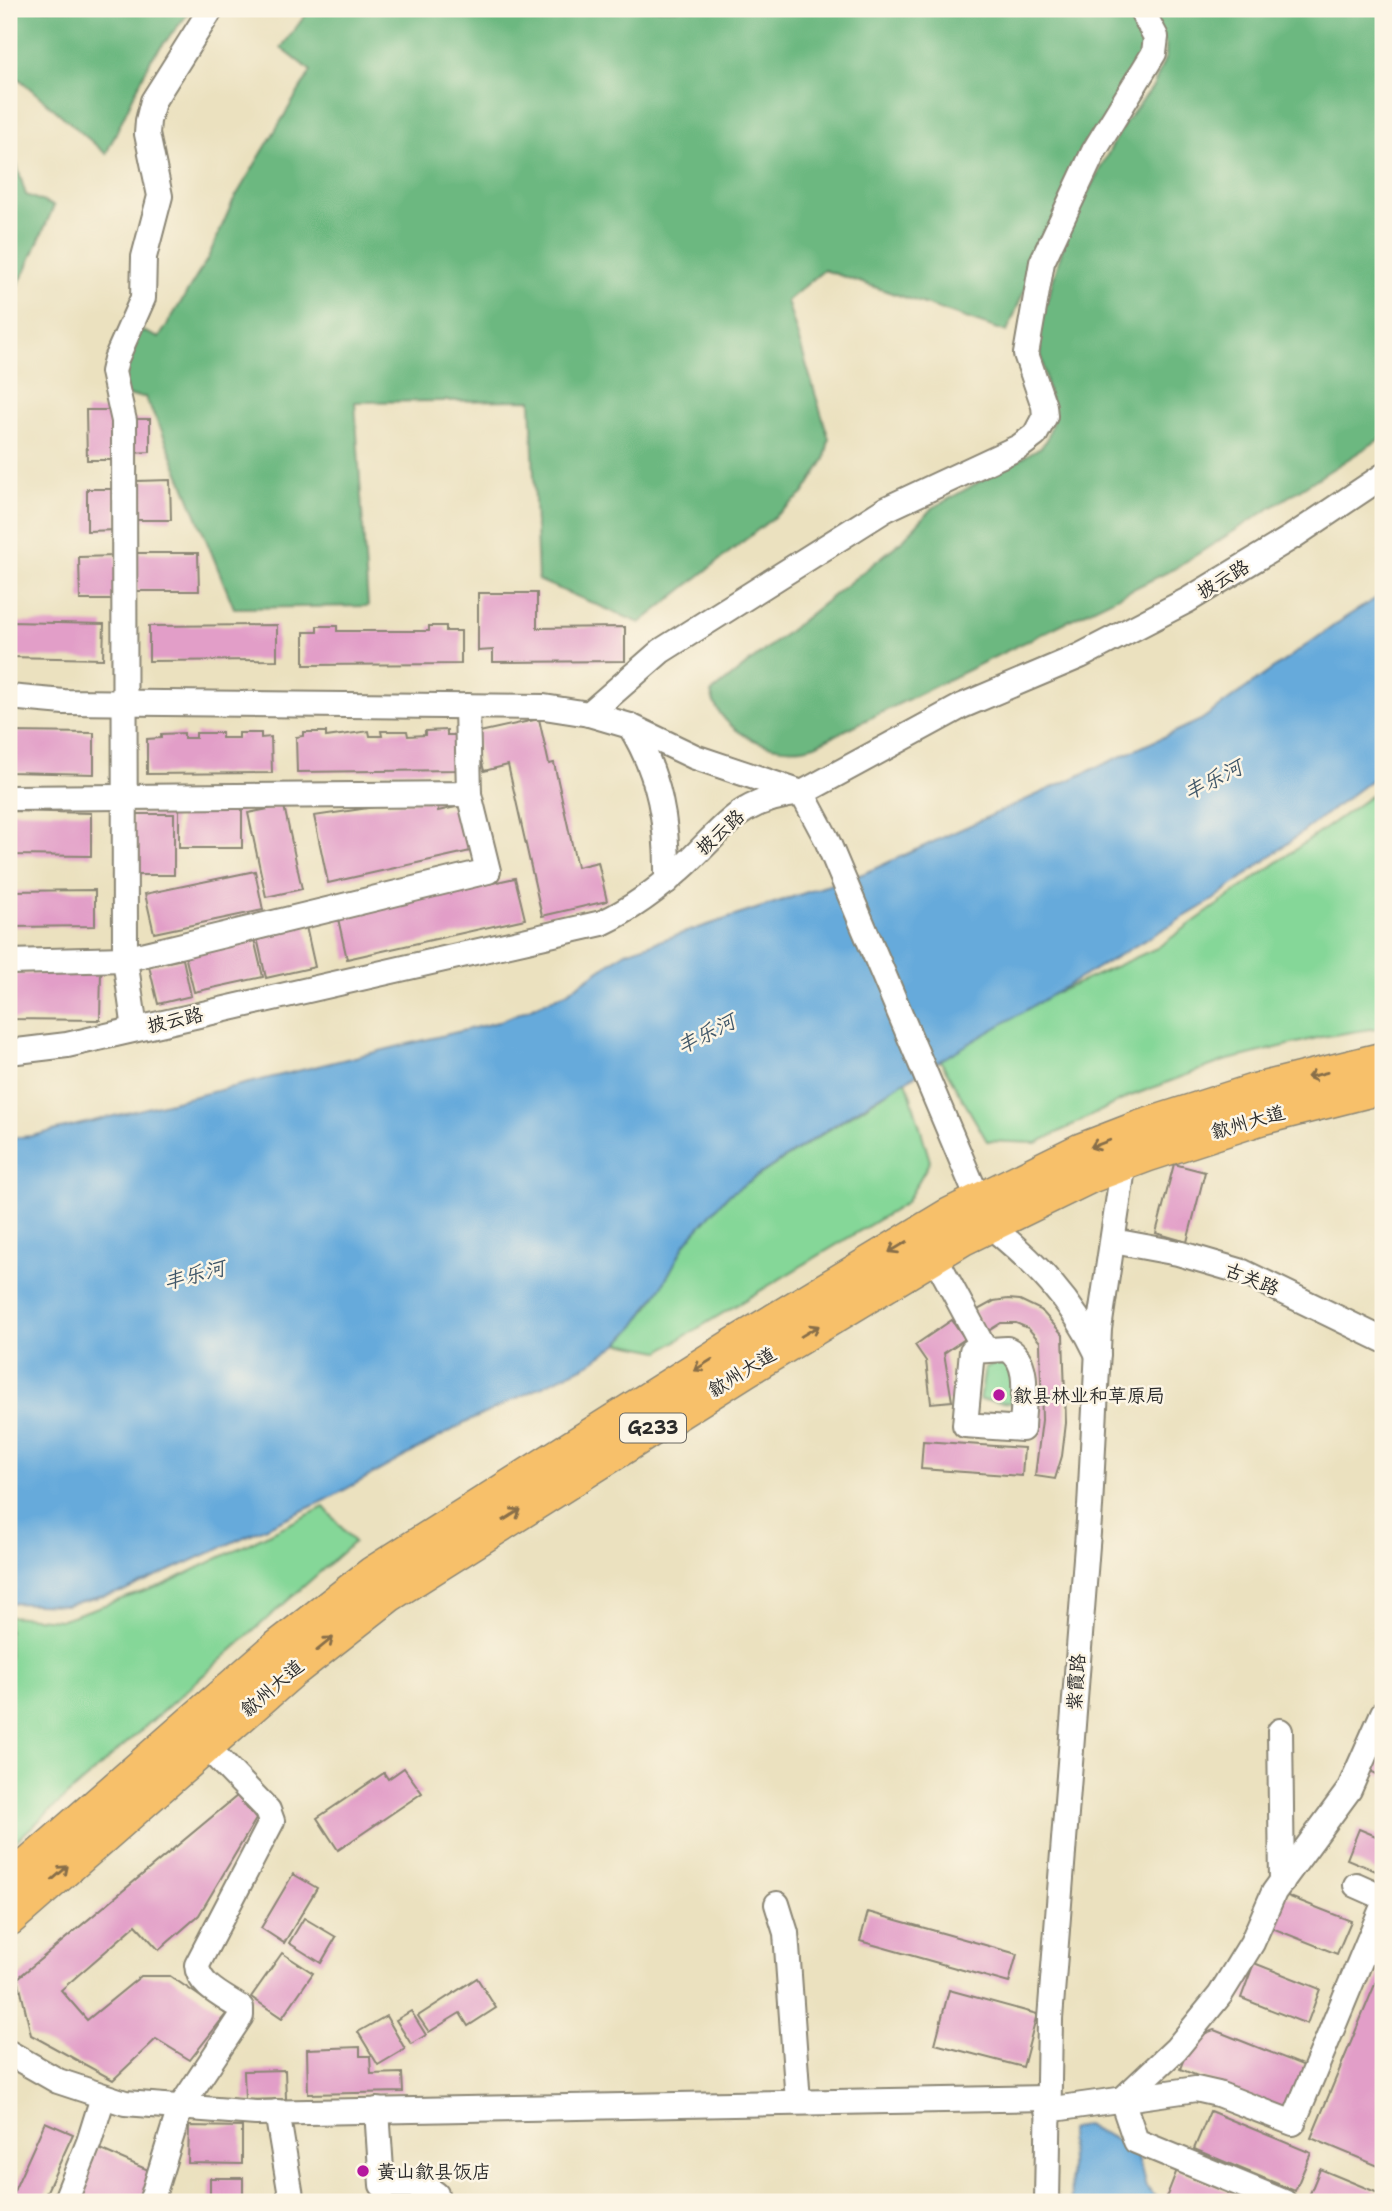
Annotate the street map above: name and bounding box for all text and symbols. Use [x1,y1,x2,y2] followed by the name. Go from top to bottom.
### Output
[1192,554,1254,604] street label: 披云路
[1179,752,1250,807] water label: 丰乐河
[690,804,750,860] street label: 披云路
[144,1001,206,1039] street label: 披云路
[672,1006,743,1061] water label: 丰乐河
[1306,1069,1329,1082] one-way arrow
[1208,1100,1288,1144] street label: 歙州大道
[1090,1139,1111,1151] one-way arrow
[888,1240,908,1254] one-way arrow
[160,1253,231,1296] water label: 丰乐河
[1221,1257,1283,1301] street label: 古关路
[799,1324,819,1338] one-way arrow
[703,1341,781,1403] street label: 歙州大道
[694,1359,714,1373] one-way arrow
[1013,1383,1165,1408] place label: 歙县林业和草原局
[991,1387,1007,1403] marker: 歙县林业和草原局
[620,1414,686,1442] road number: G233
[502,1508,521,1523] one-way arrow
[315,1636,333,1651] one-way arrow
[1062,1653,1090,1711] street label: 紫霞路
[235,1654,309,1722] street label: 歙州大道
[51,1865,69,1881] one-way arrow
[377,2159,491,2184] place label: 黄山歙县饭店
[355,2163,371,2179] marker: 黄山歙县饭店

